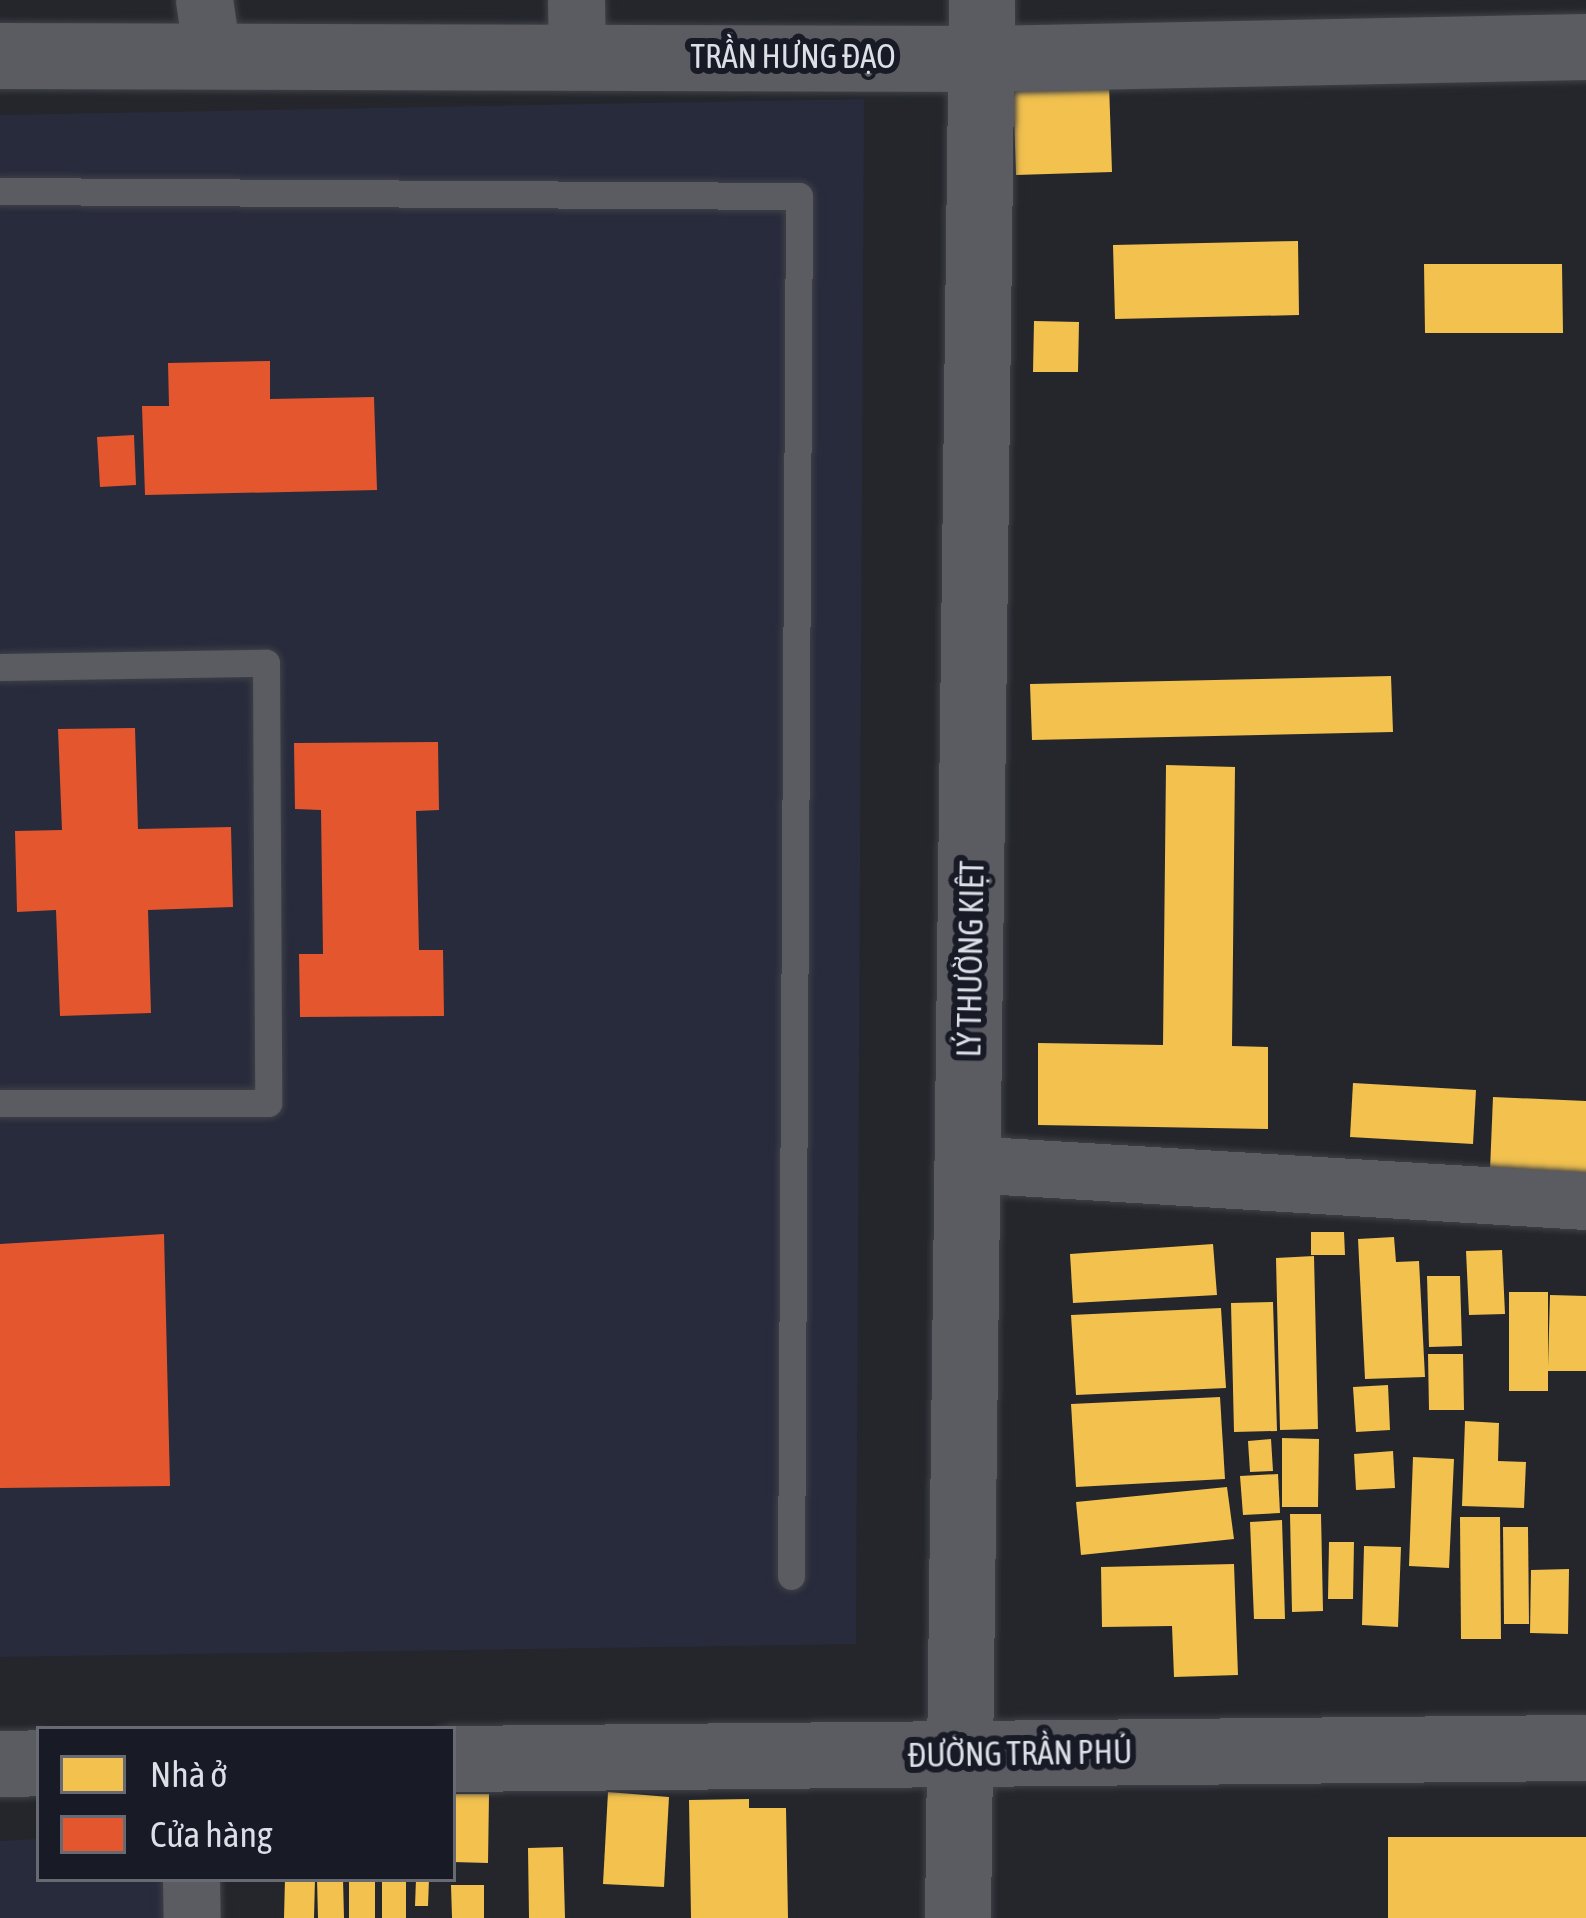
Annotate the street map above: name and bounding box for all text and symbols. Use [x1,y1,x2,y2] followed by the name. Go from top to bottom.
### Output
[690,37,896,77] street label: TRẦN HƯNG ĐẠO
[949,860,993,1058] street label: LÝ THƯỜNG KIỆT
[36,1726,456,1882] legend
[907,1732,1133,1776] street label: ĐƯỜNG TRẦN PHÚ
[150,1753,227,1795] text: Nhà ở
[150,1813,272,1855] text: Cửa hàng

